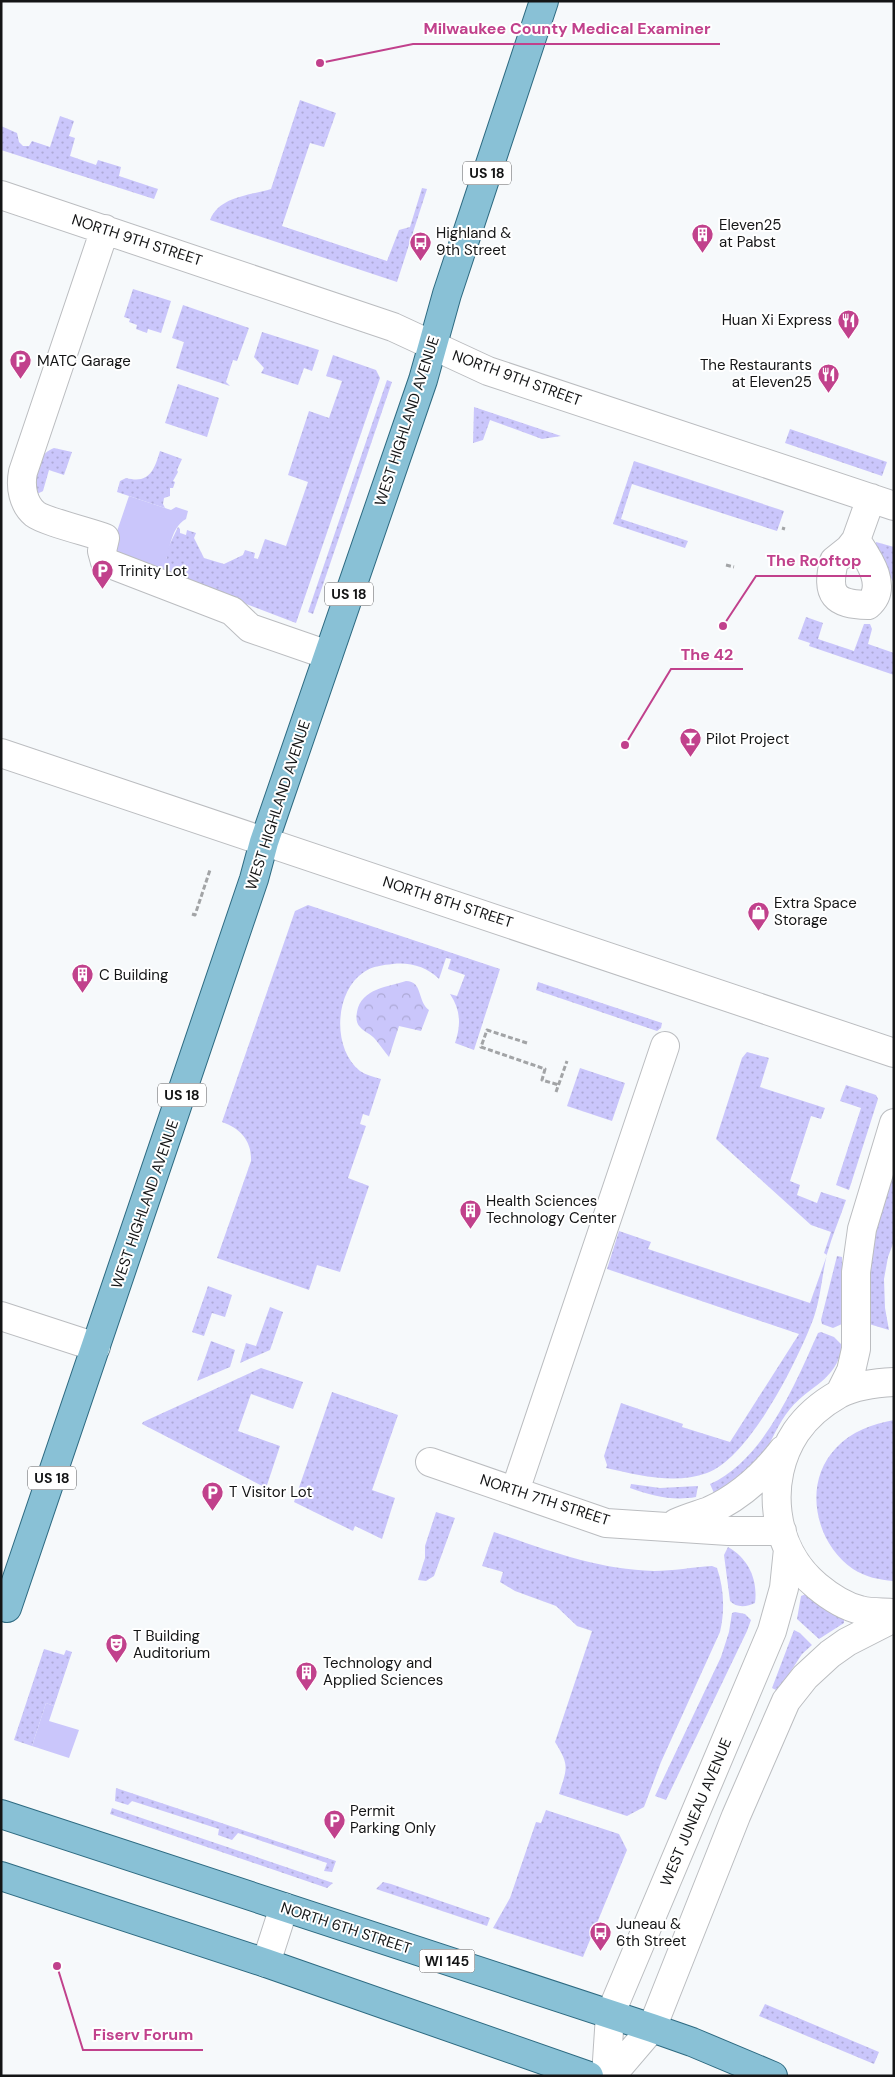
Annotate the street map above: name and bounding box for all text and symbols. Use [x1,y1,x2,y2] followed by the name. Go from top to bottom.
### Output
[413,13,720,44] callout: Milwaukee County Medical Examiner
[424,18,711,39] text: Milwaukee County Medical Examiner
[463,162,511,184] road number: US 18
[69,209,205,271] street label: NORTH 9TH STREET
[719,215,782,252] place label: Eleven25 at Pabst
[691,222,715,253] building icon: Eleven25 at Pabst
[436,223,511,260] place label: Highland & 9th Street
[408,230,432,261] bus stop icon: Highland & 9th Street
[836,308,860,339] restaurant icon: Huan Xi Express
[722,310,832,330] place label: Huan Xi Express
[370,334,444,508] street label: WEST HIGHLAND AVENUE
[450,345,584,411] street label: NORTH 9TH STREET
[9,349,33,380] parking icon: MATC Garage
[37,351,131,371] place label: MATC Garage
[700,355,812,392] place label: The Restaurants at Eleven25
[816,362,840,393] restaurant icon: The Restaurants at Eleven25
[756,545,871,576] callout: The Rooftop
[767,550,861,571] text: The Rooftop
[90,559,114,590] parking icon: Trinity Lot
[118,561,187,581] place label: Trinity Lot
[325,582,373,606] road number: US 18
[671,638,743,669] callout: The 42
[681,644,733,665] text: The 42
[241,718,315,892] street label: WEST HIGHLAND AVENUE
[678,727,702,758] bar icon: Pilot Project
[706,729,790,749] place label: Pilot Project
[380,871,516,933] street label: NORTH 8TH STREET
[774,893,857,930] place label: Extra Space Storage
[746,900,770,931] shop icon: Extra Space Storage
[71,963,95,994] building icon: C Building
[99,965,168,985] place label: C Building
[158,1084,206,1106] road number: US 18
[107,1117,183,1291] street label: WEST HIGHLAND AVENUE
[486,1191,617,1228] place label: Health Sciences Technology Center
[458,1198,482,1229] building icon: Health Sciences Technology Center
[28,1466,76,1490] road number: US 18
[478,1470,612,1530] street label: NORTH 7TH STREET
[201,1480,225,1511] parking icon: T Visitor Lot
[229,1482,312,1502] place label: T Visitor Lot
[133,1626,210,1663] place label: T Building Auditorium
[105,1633,129,1664] theatre icon: T Building Auditorium
[323,1653,443,1690] place label: Technology and Applied Sciences
[295,1660,319,1691] building icon: Technology and Applied Sciences
[656,1735,736,1889] street label: WEST JUNEAU AVENUE
[350,1801,437,1838] place label: Permit Parking Only
[322,1808,346,1839] parking icon: Permit Parking Only
[278,1897,414,1959] street label: NORTH 6TH STREET
[616,1914,687,1951] place label: Juneau & 6th Street
[588,1921,612,1952] bus stop icon: Juneau & 6th Street
[420,1950,474,1972] road number: WI 145
[83,2019,203,2050] callout: Fiserv Forum
[93,2024,193,2045] text: Fiserv Forum

